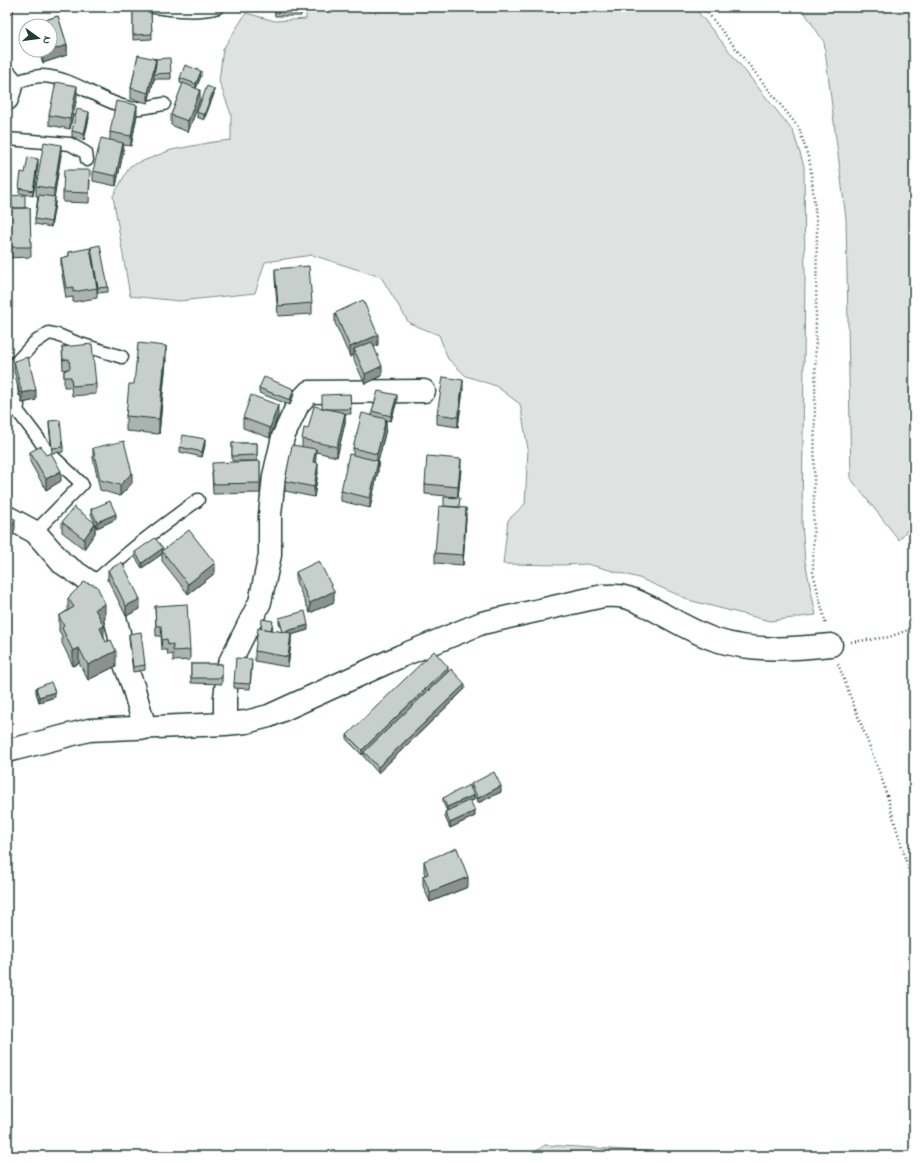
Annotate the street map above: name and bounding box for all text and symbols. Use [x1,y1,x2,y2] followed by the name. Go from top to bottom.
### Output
[18,18,58,58] north arrow
[38,35,55,46] text: N

